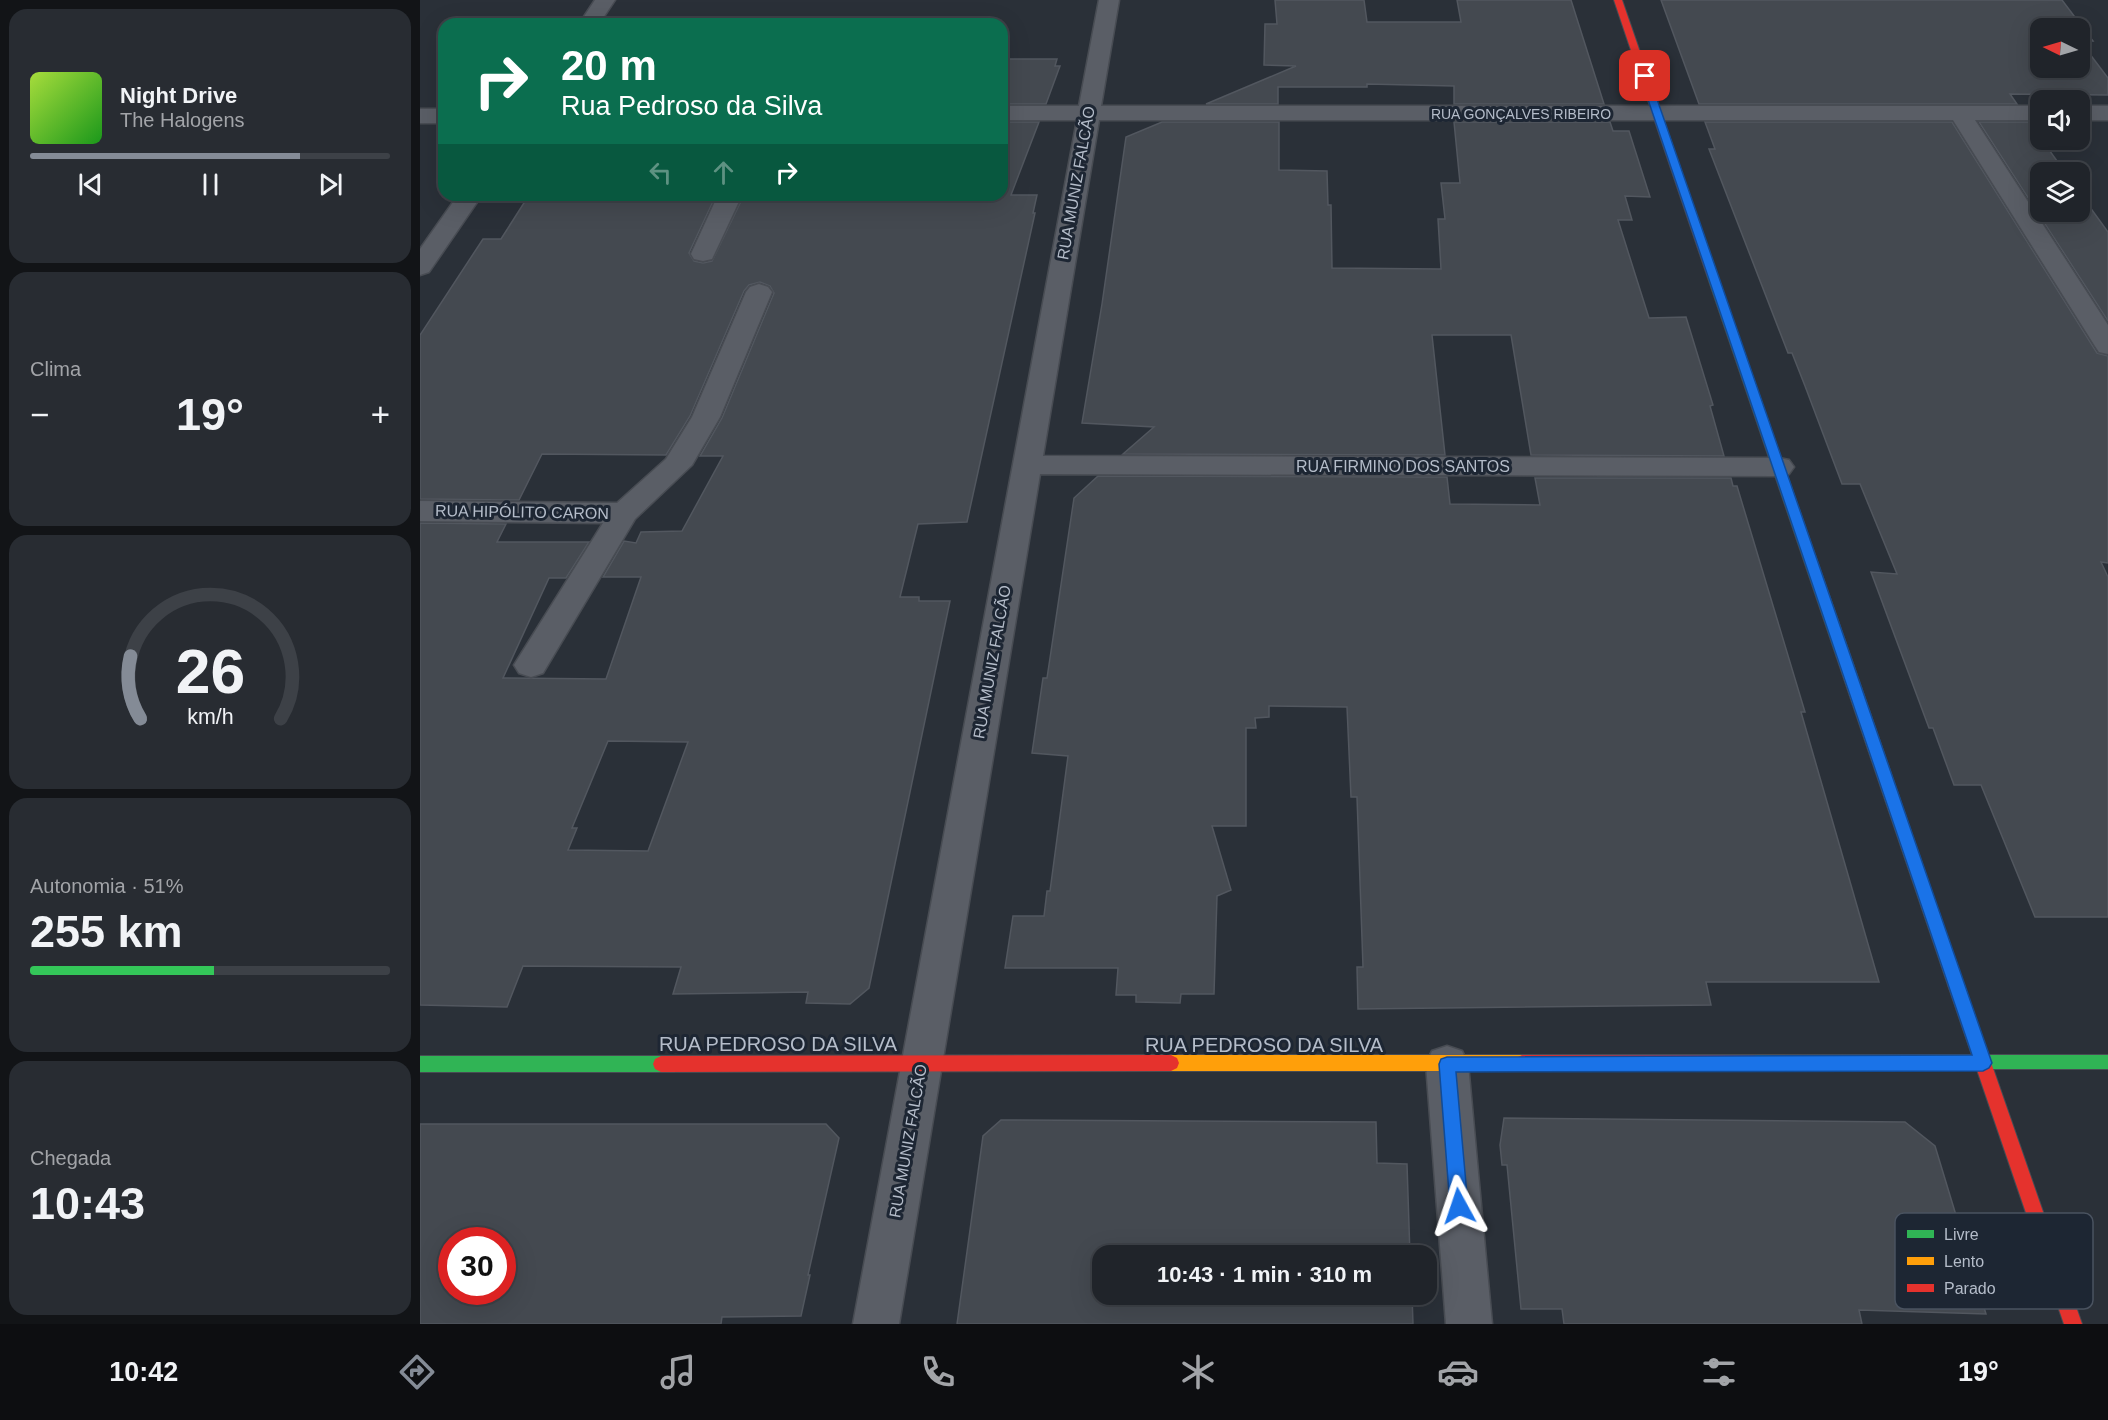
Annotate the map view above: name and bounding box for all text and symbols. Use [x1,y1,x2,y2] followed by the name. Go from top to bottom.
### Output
[2030,18,2090,78] north arrow
[2030,18,2090,222] map controls
[462,42,540,120] icon: right
[561,42,657,89] text: 20 m
[1619,50,1670,101] pin
[1628,59,1661,92] icon: arrive
[120,83,237,108] text: Night Drive
[2030,90,2090,150] button: sound
[561,91,822,121] text: Rua Pedroso da Silva
[1052,105,1098,261] street label: RUA MUNIZ FALCÃO
[1431,106,1611,122] street label: RUA GONÇALVES RIBEIRO
[120,109,245,131] text: The Halogens
[644,156,677,189] icon: left
[707,156,740,189] icon: ahead
[770,156,803,189] icon: right
[2030,162,2090,222] button: layers
[74,168,107,201] icon: previous
[194,168,227,201] icon: pause
[314,168,347,201] icon: next
[30,358,81,380] text: Clima
[176,389,244,440] text: 19°
[30,396,49,433] text: −
[371,396,390,433] text: +
[1296,458,1510,475] street label: RUA FIRMINO DOS SANTOS
[435,501,609,522] street label: RUA HIPÓLITO CARON
[968,584,1014,740] street label: RUA MUNIZ FALCÃO
[175,637,245,706] text: 26
[187,705,233,729] text: km/h
[30,875,183,897] text: Autonomia · 51%
[30,906,183,957] text: 255 km
[659,1033,898,1055] street label: RUA PEDROSO DA SILVA
[1145,1034,1384,1056] street label: RUA PEDROSO DA SILVA
[884,1063,930,1219] street label: RUA MUNIZ FALCÃO
[30,1147,111,1169] text: Chegada
[1427,1174,1491,1238] position arrow
[30,1178,145,1229] text: 10:43
[1895,1213,2093,1309] legend
[1944,1226,1979,1243] text: Livre
[438,1227,516,1305] speed limit sign: 30
[1944,1253,1984,1270] text: Lento
[1157,1262,1372,1287] text: 10:43 · 1 min · 310 m
[1944,1280,1996,1297] text: Parado
[396,1351,438,1393] icon: directions
[657,1351,699,1393] icon: music
[917,1351,959,1393] icon: phone
[1177,1351,1219,1393] icon: climate
[1437,1351,1479,1393] icon: car
[1698,1351,1740,1393] icon: filters
[109,1357,178,1387] text: 10:42
[1958,1357,1999,1387] text: 19°

